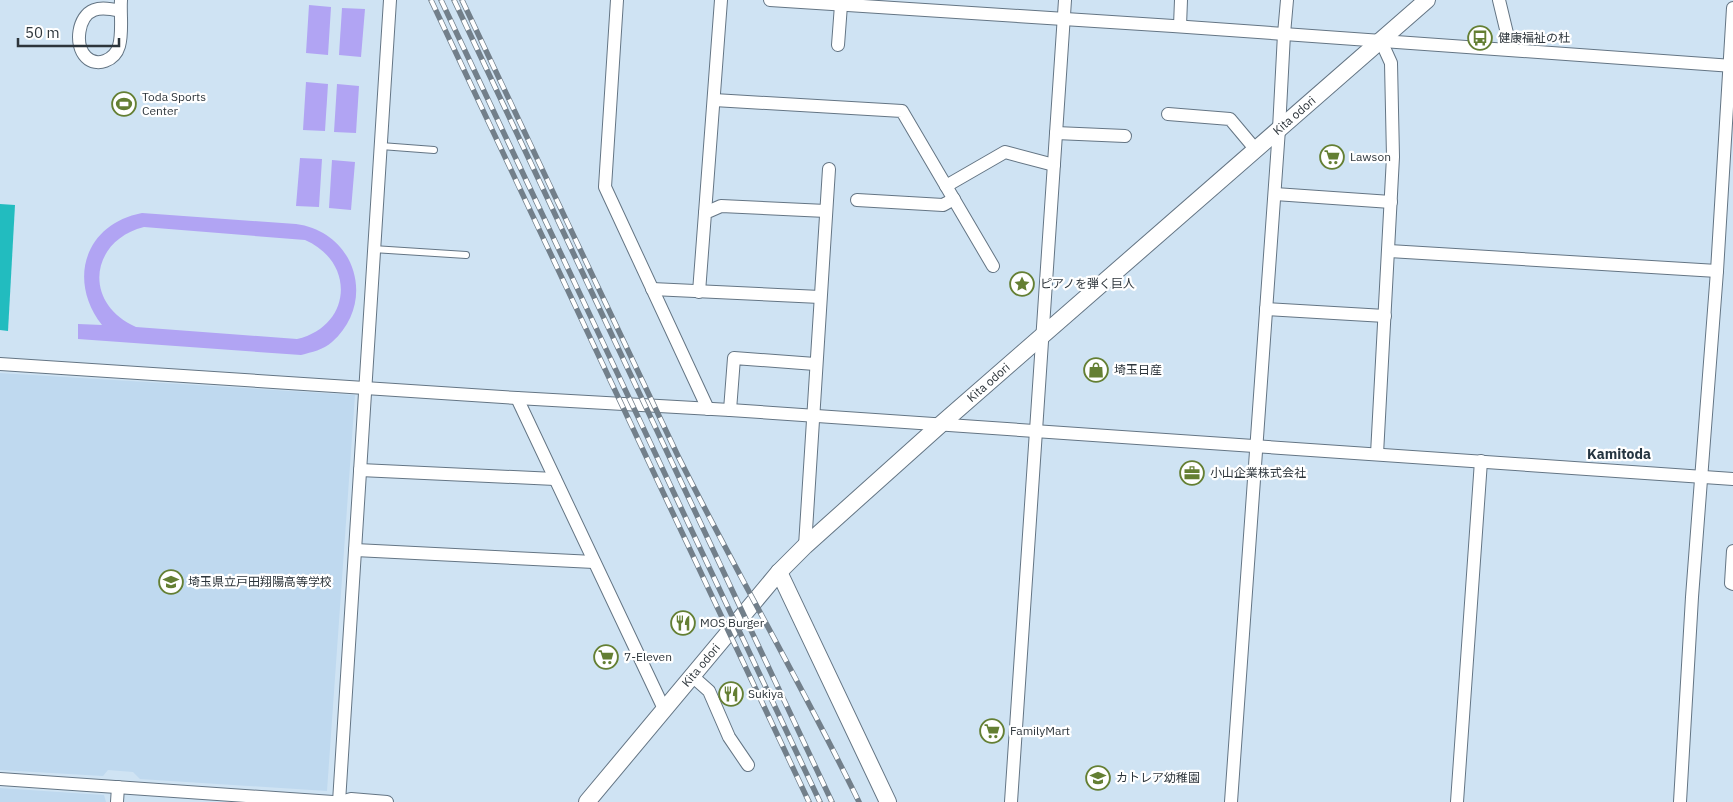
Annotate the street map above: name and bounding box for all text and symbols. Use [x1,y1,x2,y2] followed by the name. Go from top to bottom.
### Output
[18,15,119,47] scale bar
[25,23,60,42] text: 50 m
[1467,25,1493,51] bus stop icon: 健康福祉の杜
[1498,30,1570,45] place label: 健康福祉の杜
[142,89,206,118] place label: Toda Sports Center
[111,91,137,117] sports icon: Toda Sports Center
[1270,93,1319,138] street label: Kita odori
[1319,144,1345,170] supermarket icon: Lawson
[1350,149,1391,164] place label: Lawson
[1009,271,1035,297] place icon: ピアノを弾く巨人
[1040,276,1135,291] place label: ピアノを弾く巨人
[1083,357,1109,383] shop icon: 埼玉日産
[964,360,1013,405] street label: Kita odori
[1114,362,1162,377] place label: 埼玉日産
[1587,445,1651,463] district label: Kamitoda
[1179,460,1205,486] office icon: 小山企業株式会社
[1210,465,1306,480] place label: 小山企業株式会社
[158,569,184,595] school or university icon: 埼玉県立戸田翔陽高等学校
[188,574,332,589] place label: 埼玉県立戸田翔陽高等学校
[670,610,696,636] restaurant icon: MOS Burger
[700,615,765,630] place label: MOS Burger
[678,640,723,690] street label: Kita odori
[593,644,619,670] supermarket icon: 7-Eleven
[624,649,672,664] place label: 7-Eleven
[718,681,744,707] restaurant icon: Sukiya
[748,686,784,701] place label: Sukiya
[979,718,1005,744] supermarket icon: FamilyMart
[1010,723,1070,738] place label: FamilyMart
[1085,765,1111,791] school or university icon: カトレア幼稚園
[1116,770,1200,785] place label: カトレア幼稚園

